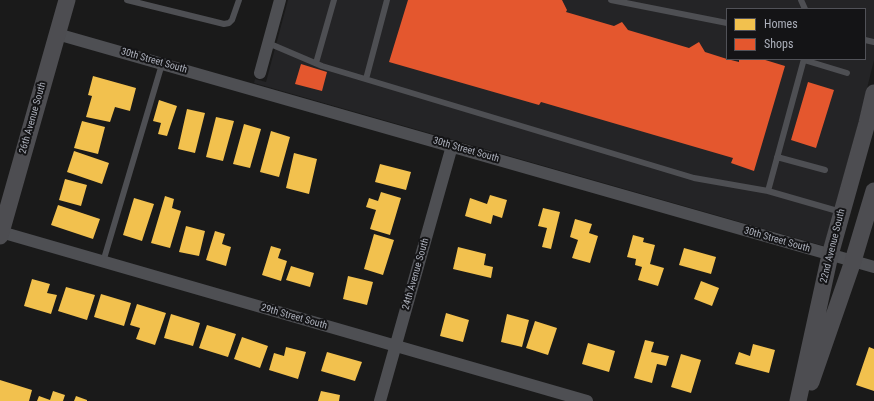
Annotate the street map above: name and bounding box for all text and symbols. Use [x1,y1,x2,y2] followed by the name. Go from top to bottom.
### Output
[726,8,866,60] legend
[764,17,798,31] text: Homes
[764,37,793,51] text: Shops
[119,46,189,76] street label: 30th Street South
[17,81,49,155] street label: 26th Avenue South
[431,135,501,165] street label: 30th Street South
[818,208,848,284] street label: 22nd Avenue South
[742,225,812,255] street label: 30th Street South
[400,237,432,311] street label: 24th Avenue South
[259,302,329,332] street label: 29th Street South

